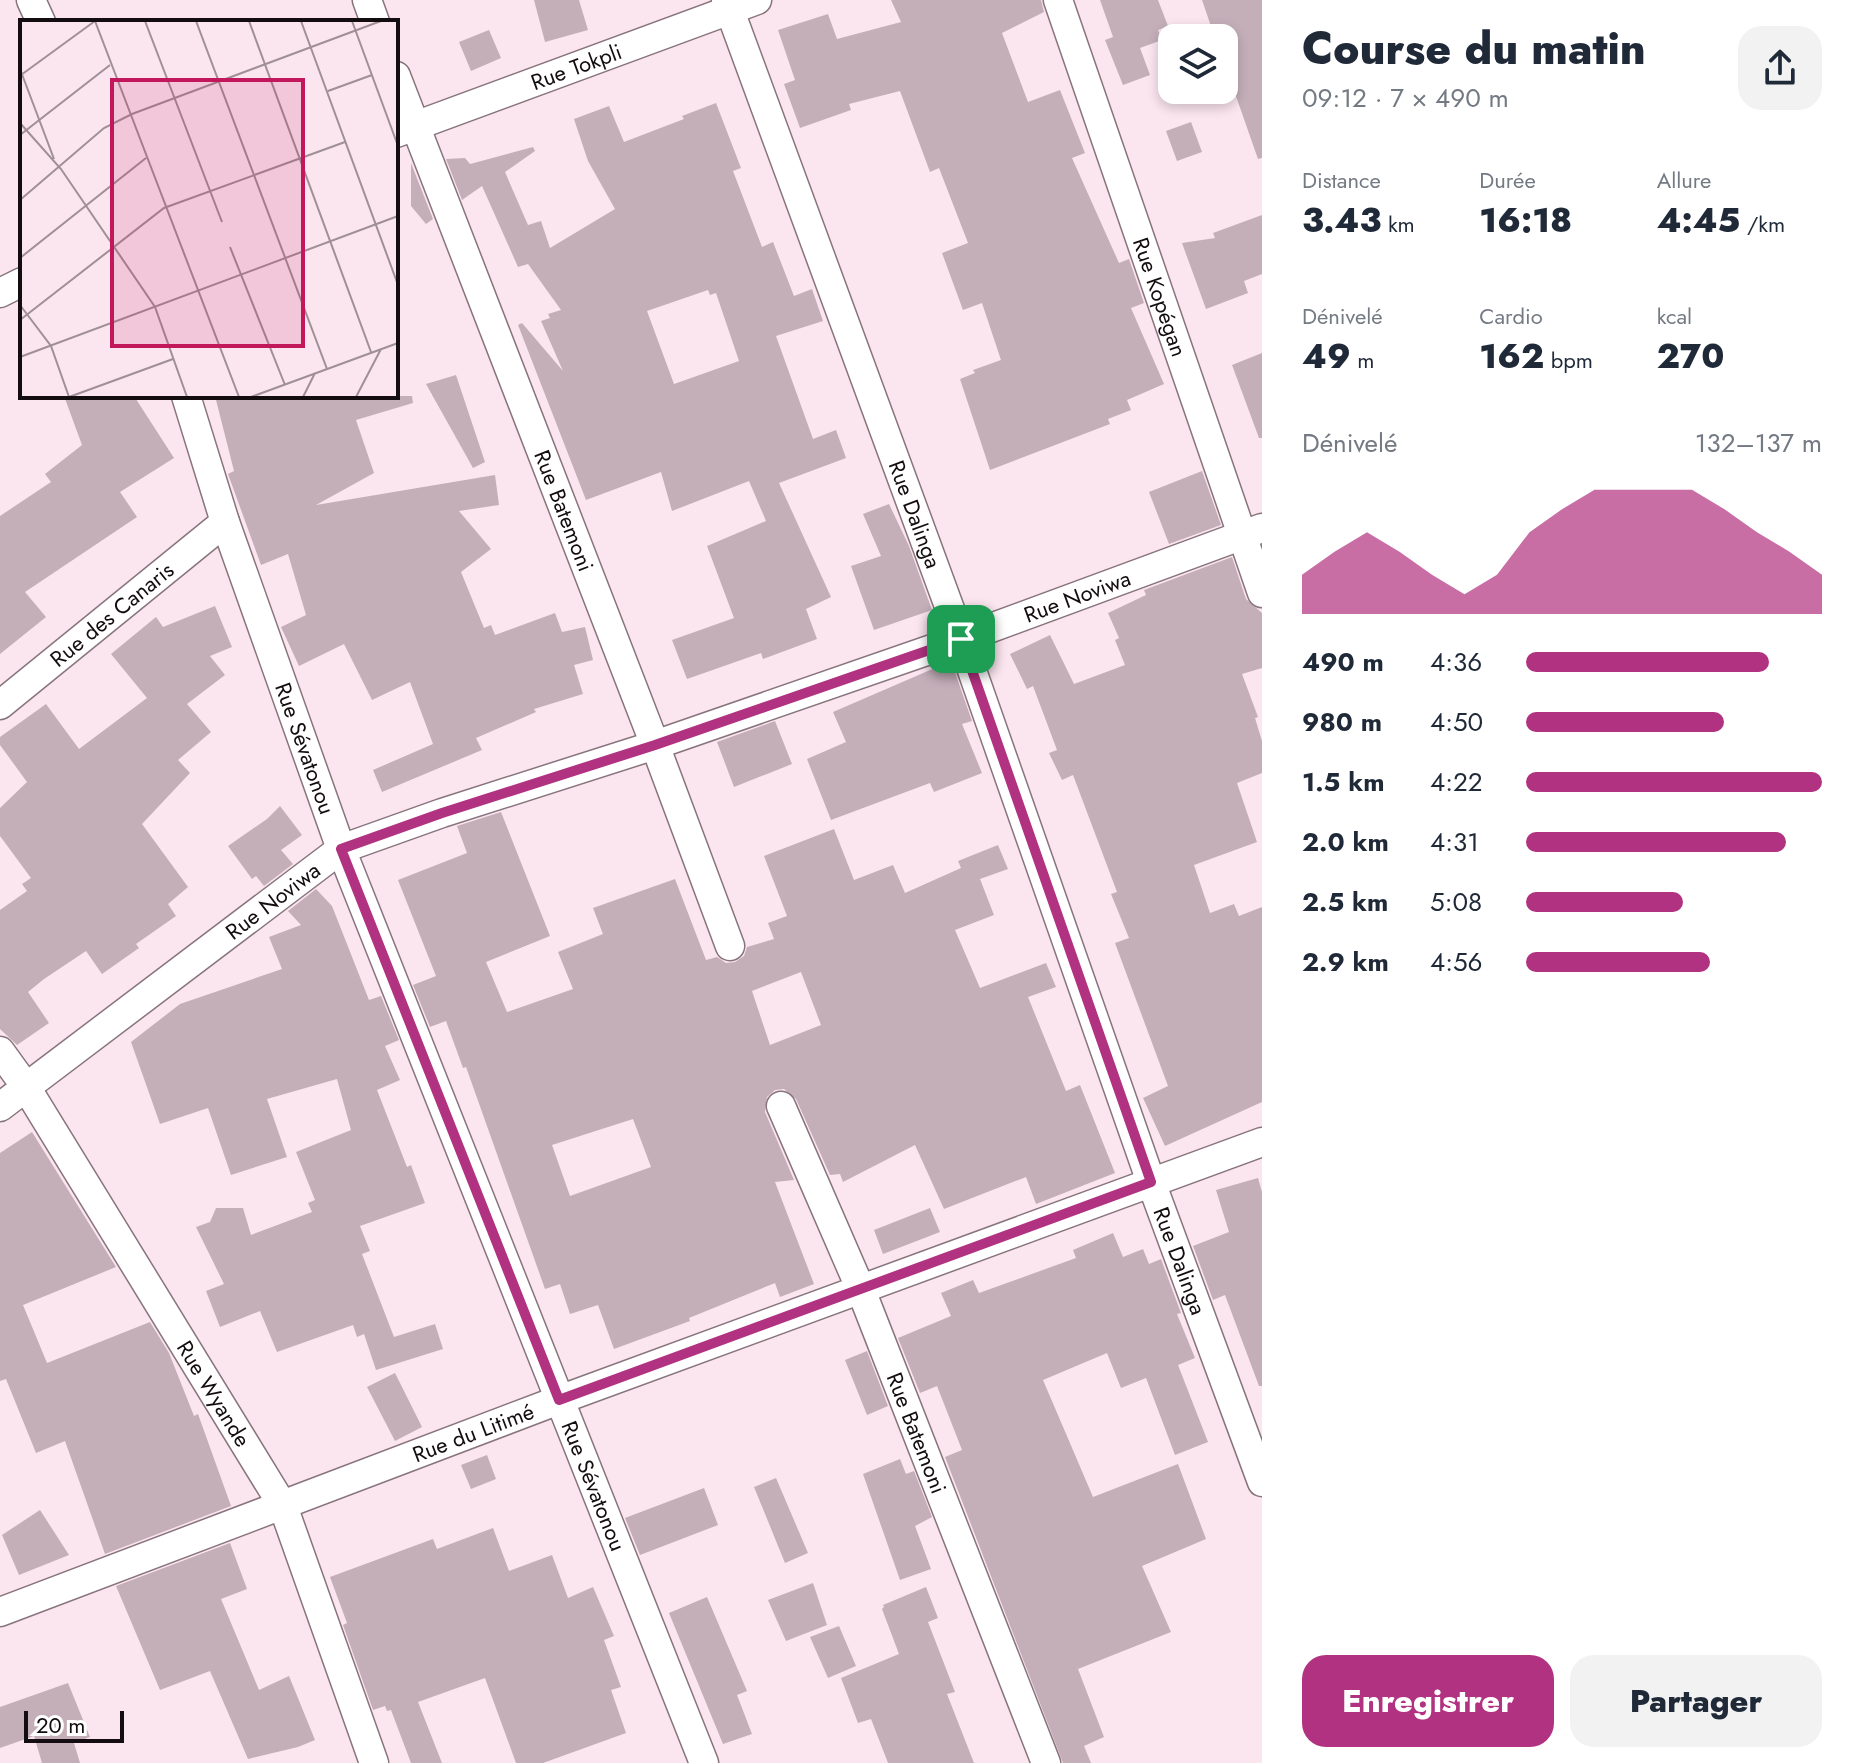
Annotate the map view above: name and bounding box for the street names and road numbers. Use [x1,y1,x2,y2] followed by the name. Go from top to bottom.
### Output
[526,35,626,98] street label: Rue Tokpli
[1125,233,1195,361] street label: Rue Kopégan
[526,445,602,576] street label: Rue Batemoni
[881,456,950,573] street label: Rue Dalinga
[43,554,181,674] street label: Rue des Canaris
[1019,562,1135,631] street label: Rue Noviwa
[267,678,343,819] street label: Rue Sévatonou
[219,854,327,947] street label: Rue Noviwa
[1146,1202,1215,1319] street label: Rue Dalinga
[169,1334,259,1453] street label: Rue Wyande
[879,1367,955,1498] street label: Rue Batemoni
[408,1395,539,1470] street label: Rue du Litimé
[554,1416,634,1556] street label: Rue Sévatonou

